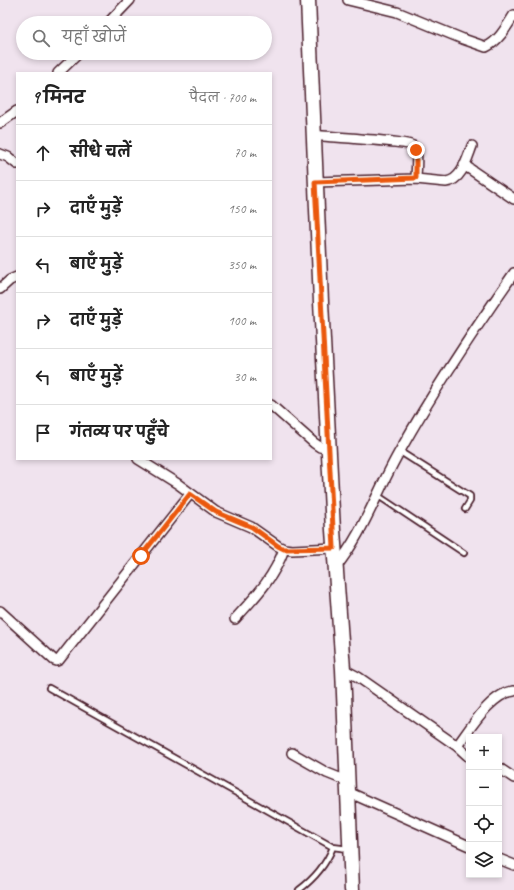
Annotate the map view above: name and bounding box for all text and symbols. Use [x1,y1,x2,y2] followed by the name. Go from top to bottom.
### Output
[16,16,272,60] search box
[30,27,52,49] icon: search
[62,28,126,47] text: यहाँ खोजें
[32,87,85,108] text: 9 मिनट
[189,90,256,106] text: पैदल · 700 m
[407,141,425,159] route end
[32,142,54,164] icon: ahead
[70,143,131,162] text: सीधे चलें
[234,145,256,161] text: 70 m
[32,198,54,220] icon: right
[70,199,122,218] text: दाएँ मुड़ें
[228,201,256,217] text: 150 m
[32,254,54,276] icon: left
[70,255,122,274] text: बाएँ मुड़ें
[228,257,256,273] text: 350 m
[32,310,54,332] icon: right
[70,311,122,330] text: दाएँ मुड़ें
[228,313,256,329] text: 100 m
[32,366,54,388] icon: left
[70,367,122,386] text: बाएँ मुड़ें
[234,369,256,385] text: 30 m
[32,422,54,444] icon: arrive
[70,423,168,442] text: गंतव्य पर पहुँचे
[132,547,150,565] route start
[466,734,502,878] map controls
[466,734,502,770] button: +
[466,770,502,806] button: −
[466,806,502,842] button: locate
[466,842,502,878] button: layers

